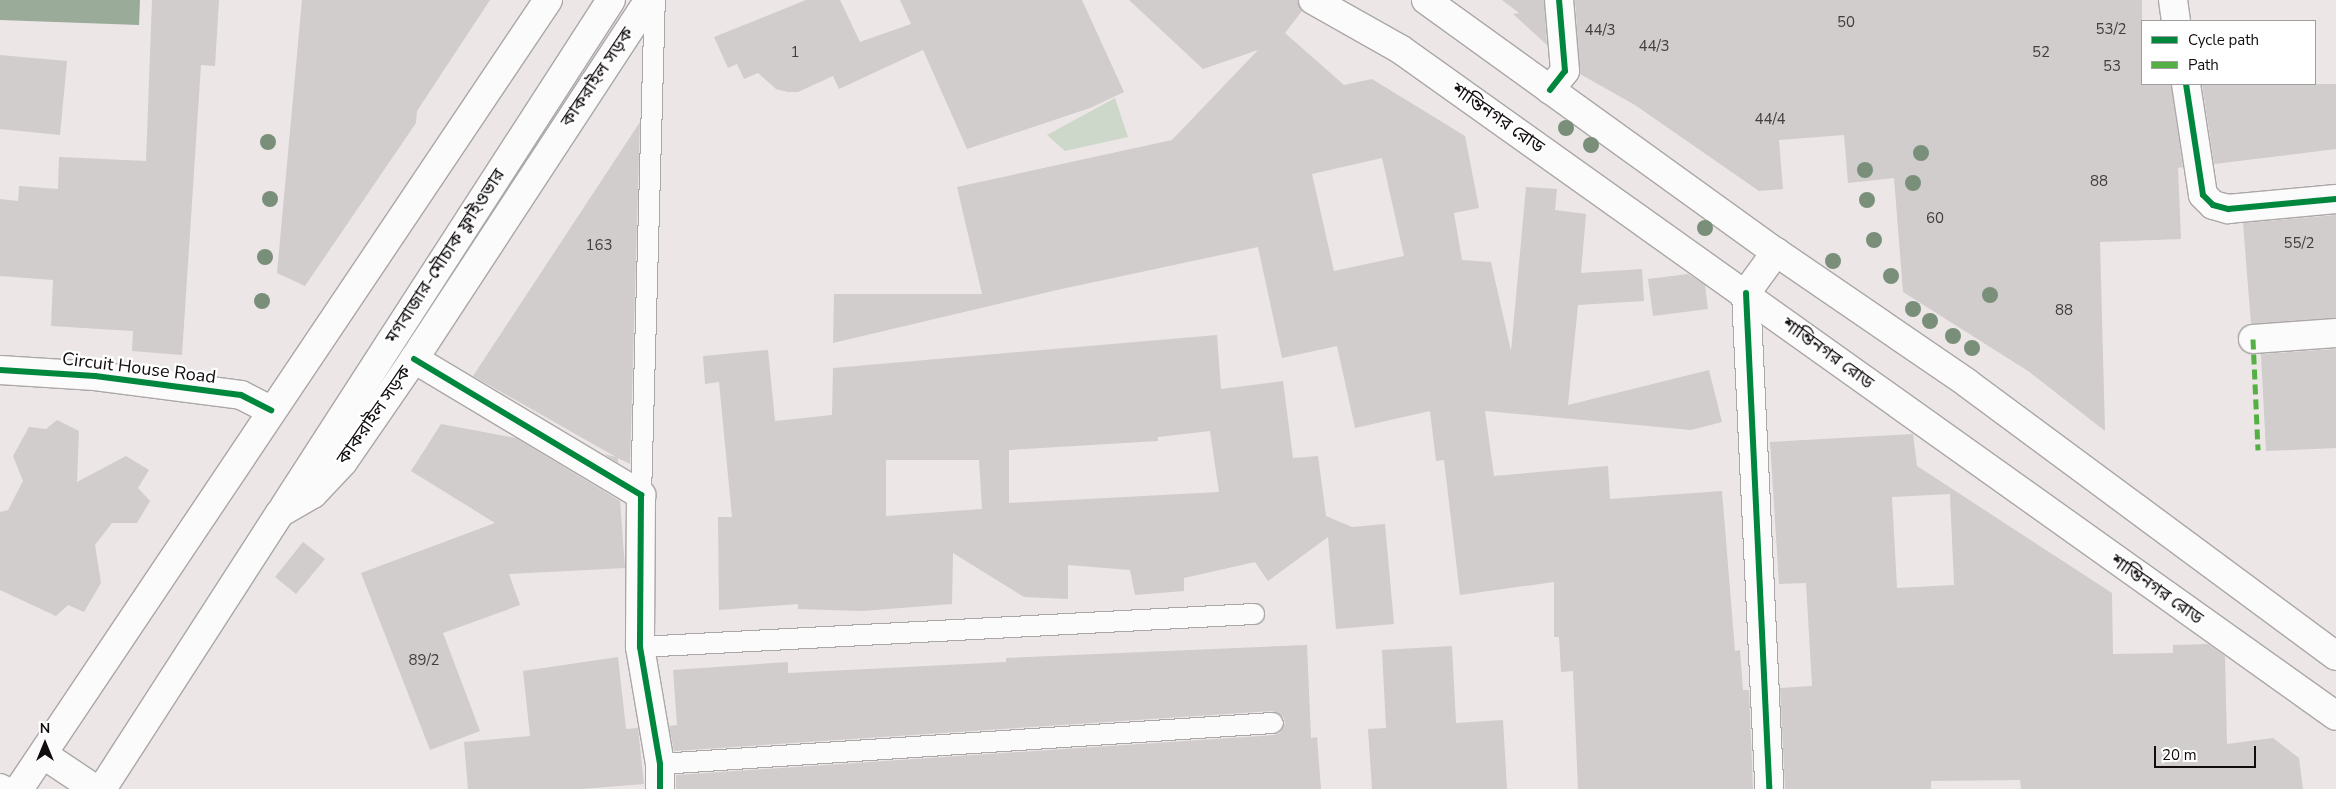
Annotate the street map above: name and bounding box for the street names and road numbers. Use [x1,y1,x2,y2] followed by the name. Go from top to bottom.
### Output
[556,23,638,131] street label: কাকরাইল সড়ক
[1448,78,1548,158] street label: শান্তিনগর রোড
[380,165,510,347] street label: মগবাজার-মৌচাক ফ্লাইওভার
[1778,312,1878,394] street label: শান্তিনগর রোড
[61,348,217,388] street label: Circuit House Road
[332,362,416,468] street label: কাকরাইল সড়ক
[2107,549,2207,629] street label: শান্তিনগর রোড

